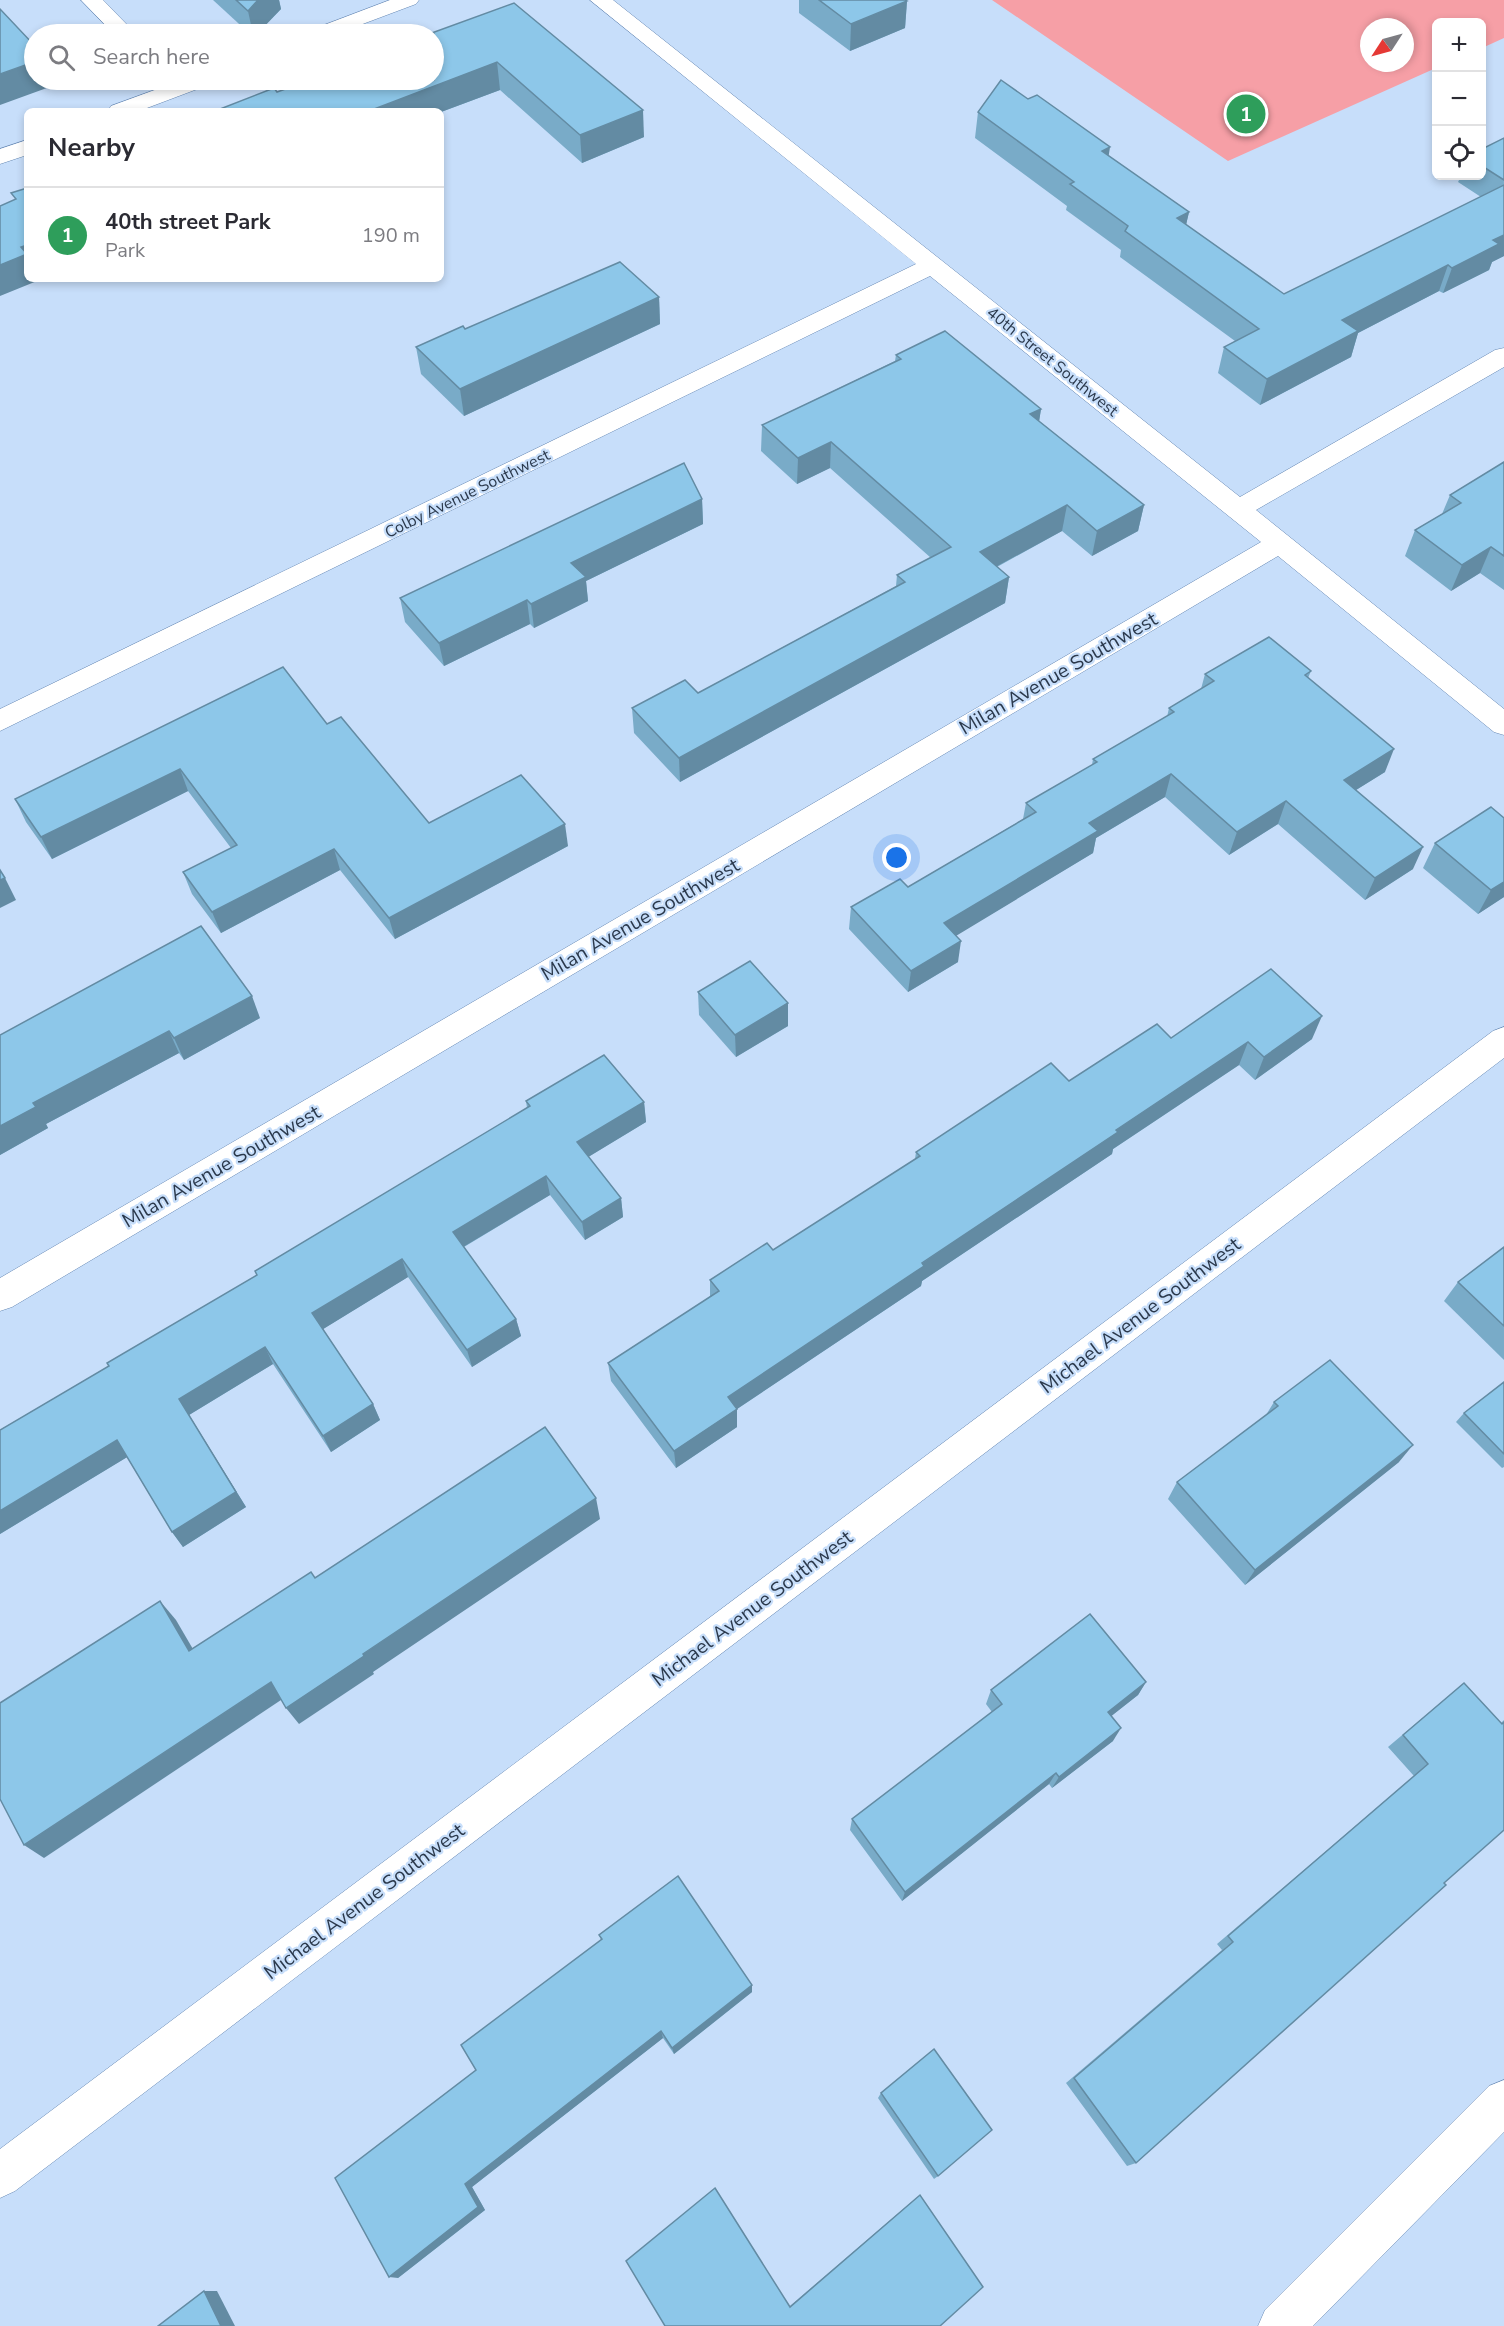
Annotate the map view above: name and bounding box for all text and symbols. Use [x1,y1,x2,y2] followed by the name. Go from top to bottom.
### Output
[1360,18,1414,72] north arrow
[1432,18,1486,180] map controls
[1432,18,1486,72] button: +
[24,24,444,90] search box
[45,41,78,74] icon: search
[93,42,210,72] text: Search here
[1432,72,1486,126] button: −
[1226,92,1266,136] pin: 1
[1432,126,1486,180] button: locate
[48,130,135,165] text: Nearby
[105,207,271,237] text: 40th street Park
[62,222,74,249] text: 1
[362,222,420,249] text: 190 m
[105,237,145,264] text: Park
[982,302,1123,422] street label: 40th Street Southwest
[381,444,554,544] street label: Colby Avenue Southwest
[954,605,1163,741] street label: Milan Avenue Southwest
[882,843,911,872] your location
[536,851,745,987] street label: Milan Avenue Southwest
[117,1098,326,1234] street label: Milan Avenue Southwest
[1034,1230,1247,1400] street label: Michael Avenue Southwest
[646,1523,859,1693] street label: Michael Avenue Southwest
[258,1816,471,1986] street label: Michael Avenue Southwest

